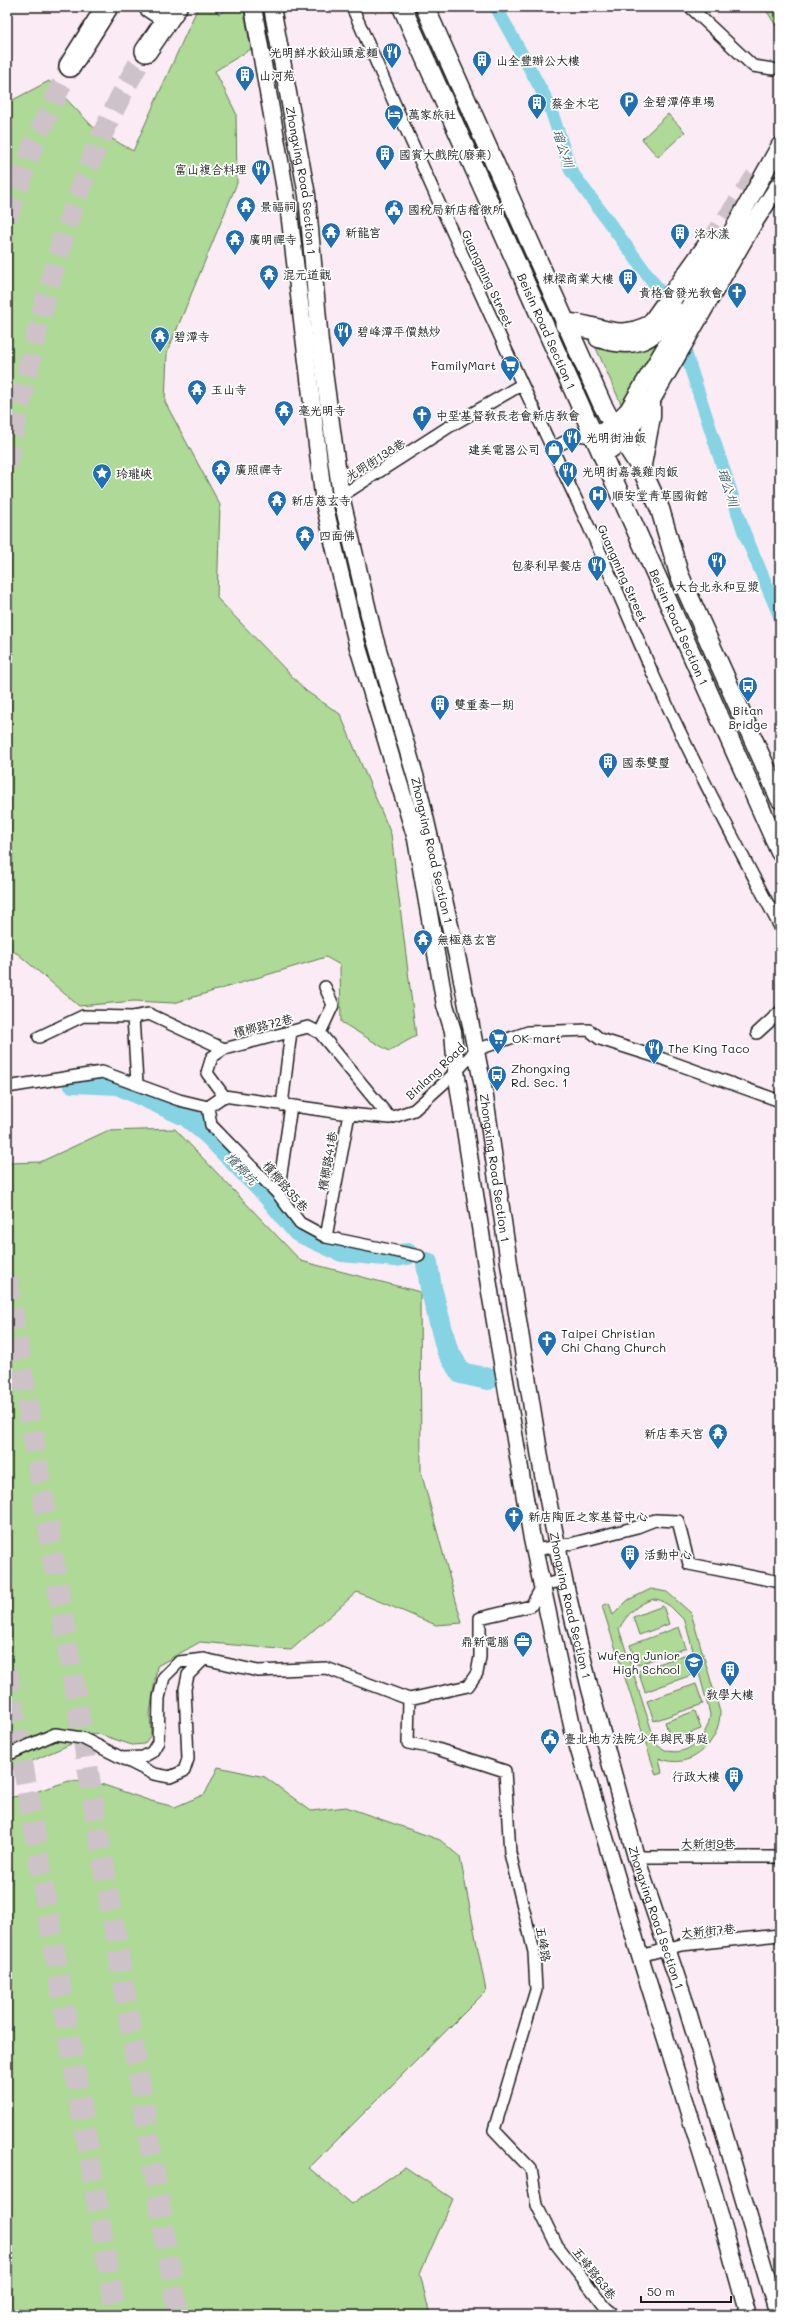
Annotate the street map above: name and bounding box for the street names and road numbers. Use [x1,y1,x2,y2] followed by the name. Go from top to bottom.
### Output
[283,105,320,255] street label: Zhongxing Road Section 1
[458,227,518,329] street label: Guangming Street
[514,270,580,392] street label: Beisin Road Section 1
[342,434,408,484] street label: 光明街138巷
[594,522,652,624] street label: Guangming Street
[646,566,712,687] street label: Beisin Road Section 1
[408,775,457,925] street label: Zhongxing Road Section 1
[231,1010,295,1040] street label: 檳榔路72巷
[402,1039,468,1103] street label: Binlang Road
[477,1092,514,1243] street label: Zhongxing Road Section 1
[314,1130,340,1192] street label: 檳榔路41巷
[260,1157,312,1215] street label: 檳榔路35巷
[547,1530,595,1680] street label: Zhongxing Road Section 1
[680,1835,736,1851] street label: 大新街9巷
[625,1844,688,1991] street label: Zhongxing Road Section 1
[680,1920,736,1940] street label: 大新街7巷
[533,1925,555,1963] street label: 五峰路
[570,2244,620,2302] street label: 五峰路63巷

